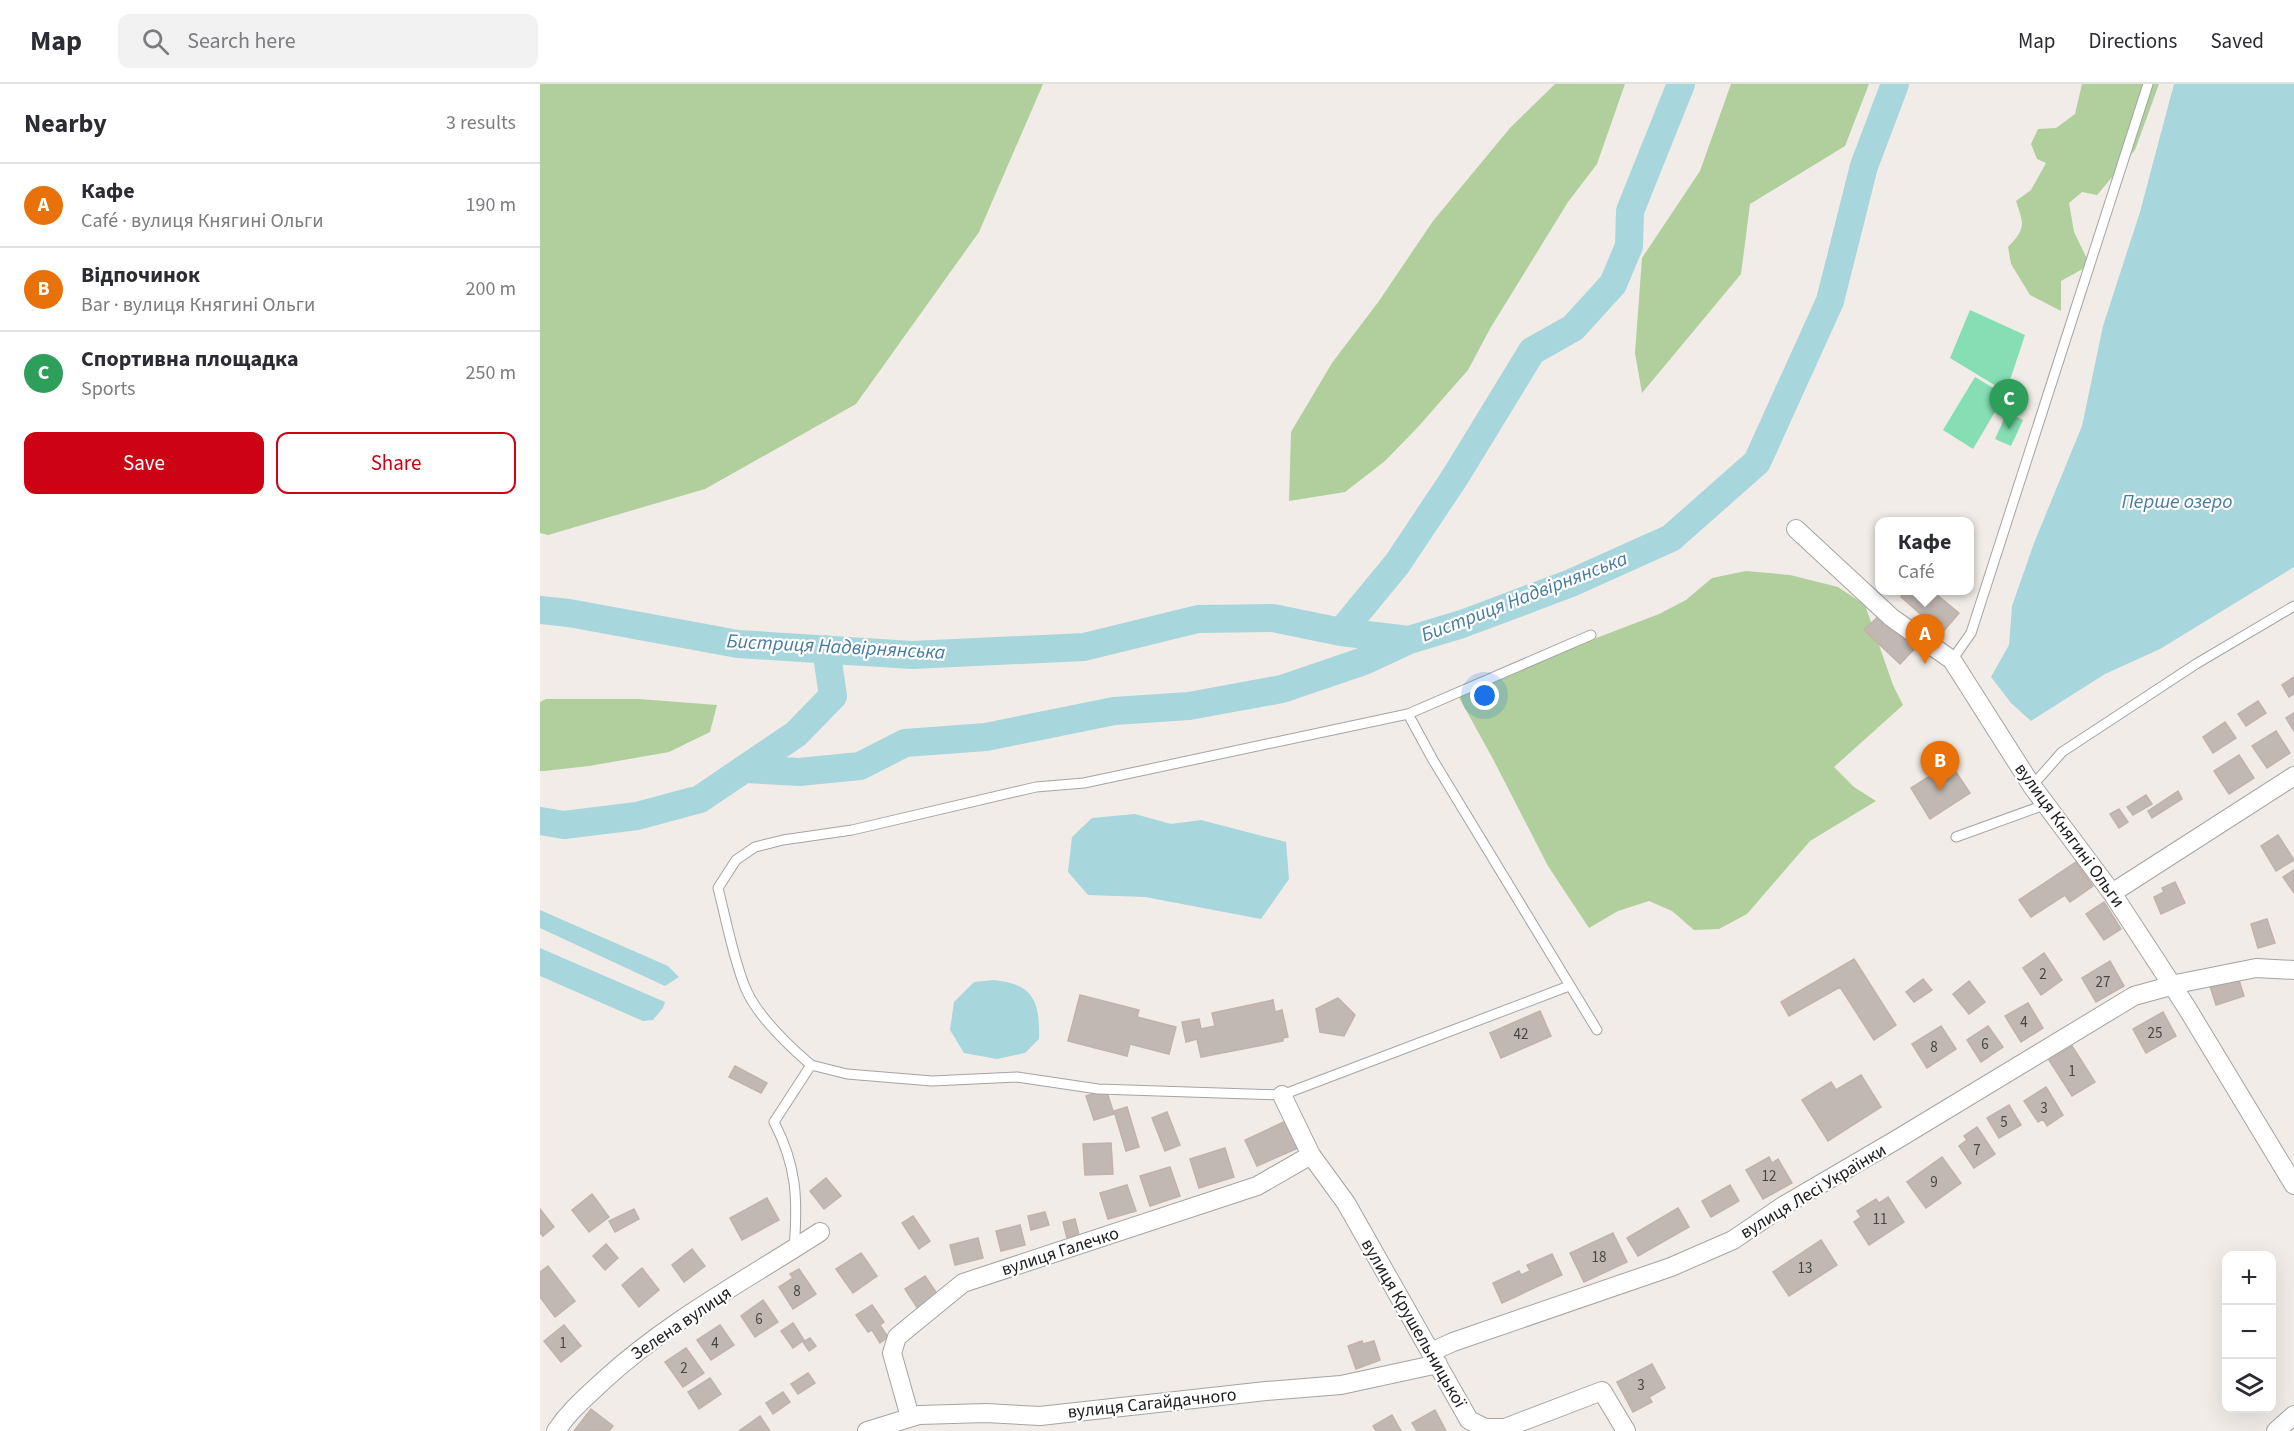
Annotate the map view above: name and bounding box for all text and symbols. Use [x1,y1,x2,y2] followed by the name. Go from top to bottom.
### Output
[118,14,538,68] search box
[30,21,82,61] text: Map
[139,25,172,58] icon: search
[187,25,296,57] text: Search here
[2018,26,2056,56] text: Map
[2089,26,2177,56] text: Directions
[2210,26,2264,56] text: Saved
[24,105,107,142] text: Nearby
[446,109,516,137] text: 3 results
[81,175,135,207] text: Кафе
[38,191,49,219] text: A
[466,191,516,219] text: 190 m
[81,207,324,235] text: Café · вулиця Княгині Ольги
[81,259,200,291] text: Відпочинок
[37,275,50,303] text: B
[466,275,516,303] text: 200 m
[81,291,315,319] text: Bar · вулиця Княгині Ольги
[81,343,299,375] text: Спортивна площадка
[38,359,49,387] text: C
[466,359,516,387] text: 250 m
[81,375,136,403] text: Sports
[1990,380,2028,429] pin: C
[24,432,264,494] button: Save
[276,432,516,494] button: Share
[2121,488,2233,516] water label: Перше озеро
[1875,517,1974,595] popup
[1898,526,1951,558] text: Кафе
[1417,545,1632,649] water label: Бистриця Надвірнянська
[1898,558,1935,586] text: Café
[1906,614,1944,664] pin: A
[726,627,946,667] water label: Бистриця Надвірнянська
[1470,681,1499,710] your location
[1920,742,1960,791] pin: B
[2009,758,2131,913] street label: вулиця Княгині Ольги
[2039,964,2047,985] house number: 2
[2096,972,2110,993] house number: 27
[2020,1012,2028,1033] house number: 4
[2148,1023,2162,1044] house number: 25
[1514,1024,1528,1045] house number: 42
[1981,1034,1989,1055] house number: 6
[1930,1037,1938,1058] house number: 8
[2068,1061,2076,1082] house number: 1
[2040,1098,2048,1119] house number: 3
[2000,1112,2008,1133] house number: 5
[1735,1138,1891,1245] street label: вулиця Лесі Українки
[1973,1140,1981,1161] house number: 7
[1762,1166,1776,1187] house number: 12
[1930,1172,1938,1193] house number: 9
[1873,1209,1887,1230] house number: 11
[998,1221,1122,1282] street label: вулиця Галечко
[1355,1234,1473,1413] street label: вулиця Крушельницької
[1592,1247,1606,1268] house number: 18
[2222,1251,2276,1413] map controls
[2222,1251,2276,1305] button: +
[1798,1258,1812,1279] house number: 13
[626,1280,737,1366] street label: Зелена вулиця
[793,1281,801,1302] house number: 8
[2222,1305,2276,1359] button: −
[755,1309,763,1330] house number: 6
[559,1333,567,1354] house number: 1
[711,1333,719,1354] house number: 4
[680,1358,688,1379] house number: 2
[2222,1359,2276,1413] button: layers
[1637,1375,1645,1396] house number: 3
[1066,1382,1238,1425] street label: вулиця Сагайдачного

